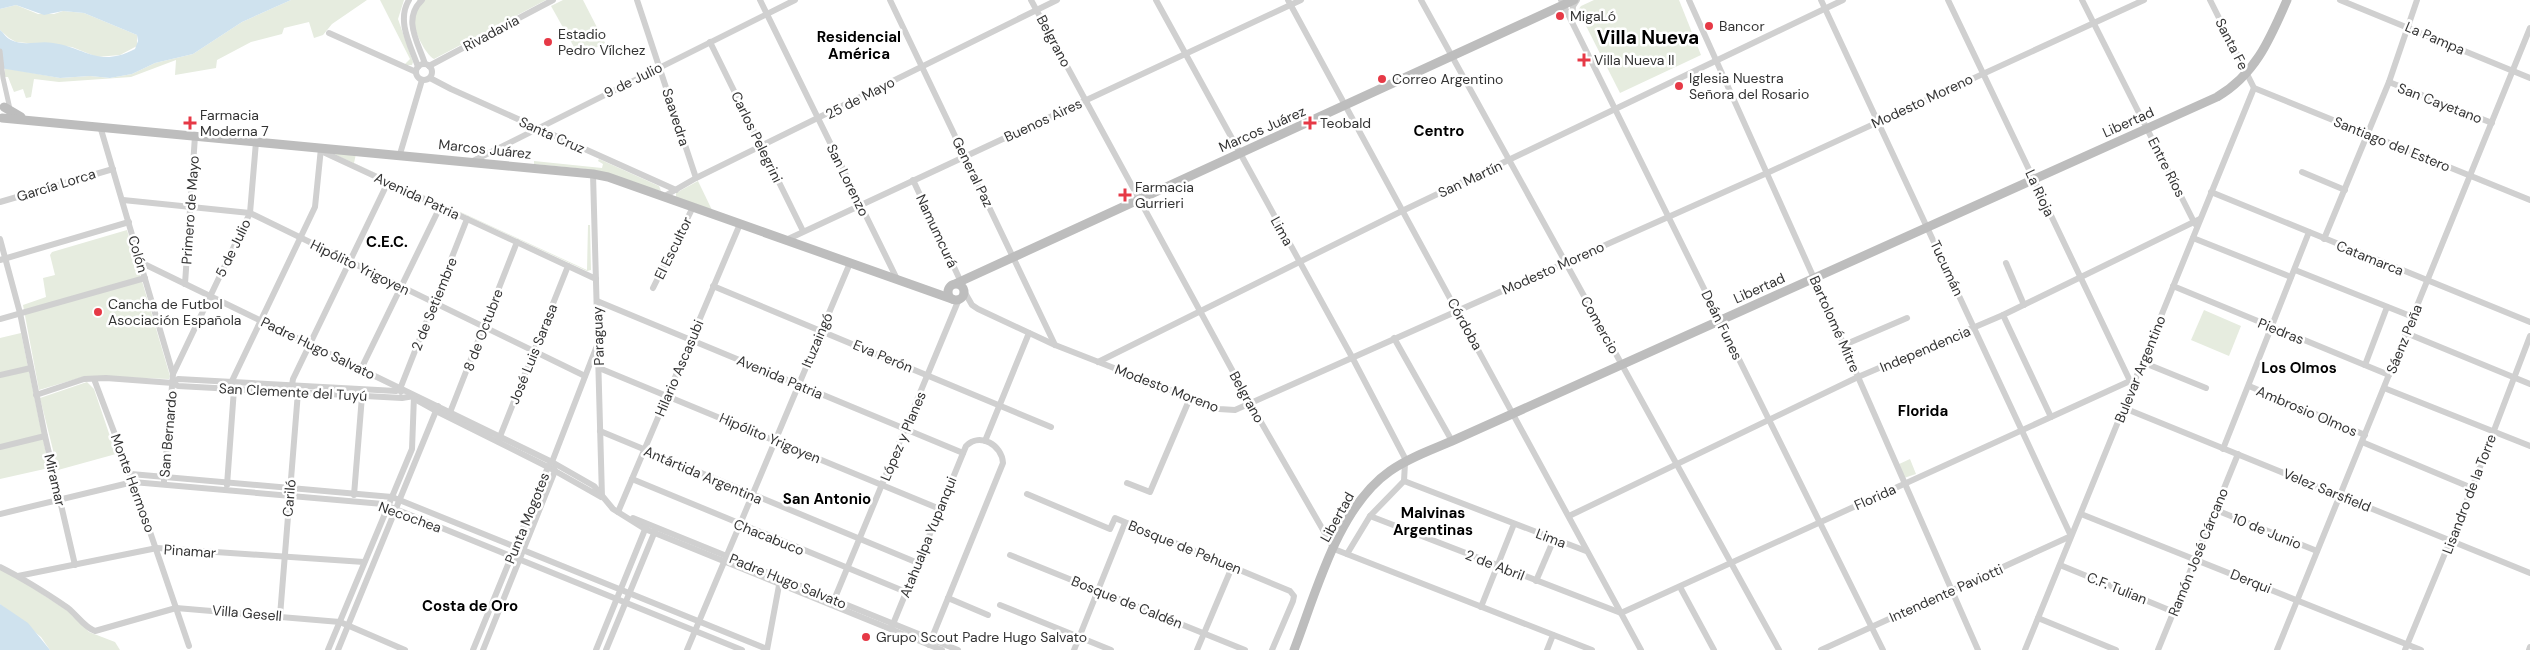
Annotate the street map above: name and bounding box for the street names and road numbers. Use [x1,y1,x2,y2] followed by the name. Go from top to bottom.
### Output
[460,11,522,55] street label: Rivadavia
[1033,12,1075,70] street label: Belgrano
[2211,15,2253,73] street label: Santa Fe
[2402,17,2468,59] street label: La Pampa
[601,58,665,102] street label: 9 de Julio
[1868,70,1976,132] street label: Modesto Moreno
[822,73,898,123] street label: 25 de Mayo
[2395,79,2485,127] street label: San Cayetano
[658,86,694,148] street label: Saavedra
[727,88,787,186] street label: Carlos Pelegrini
[1001,94,1085,146] street label: Buenos Aires
[1216,102,1308,156] street label: Marcos Juárez
[2099,103,2157,141] street label: Libertad
[516,112,588,158] street label: Santa Cruz
[2331,112,2453,176] street label: Santiago del Estero
[948,134,998,210] street label: General Paz
[2144,134,2190,200] street label: Entre Ríos
[438,135,532,163] street label: Marcos Juárez
[823,141,873,219] street label: San Lorenzo
[177,155,203,265] street label: Primero de Mayo
[1435,156,1505,202] street label: San Martín
[14,164,98,206] street label: García Lorca
[2021,167,2059,219] street label: La Rioja
[372,168,462,224] street label: Avenida Patria
[912,191,962,271] street label: Namumcurá
[1267,213,1297,249] street label: Lima
[650,214,696,282] street label: El Escultor
[211,216,255,280] street label: 5 de Julio
[124,233,152,275] street label: Colón
[307,235,413,299] street label: Hipólito Yrigoyen
[2334,236,2406,280] street label: Catamarca
[1499,237,1607,299] street label: Modesto Moreno
[1926,237,1968,299] street label: Tucumán
[407,255,461,353] street label: 2 de Setiembre
[1730,269,1788,307] street label: Libertad
[1806,273,1864,375] street label: Bartolomé Mitre
[459,286,507,374] street label: 8 de Octubre
[1697,287,1747,363] street label: Deán Funes
[1577,293,1623,357] street label: Comercio
[1443,295,1487,353] street label: Córdoba
[505,301,561,407] street label: José Luis Sarasa
[2382,302,2426,376] street label: Sáenz Peña
[588,306,608,366] street label: Paraguay
[797,310,837,370] street label: Ituzaingó
[258,313,378,383] street label: Padre Hugo Salvato
[2110,313,2170,425] street label: Bulevar Argentino
[2255,314,2307,348] street label: Piedras
[651,317,707,419] street label: Hilario Ascasubi
[1877,322,1973,376] street label: Independencia
[850,335,916,377] street label: Eva Perón
[734,351,826,403] street label: Avenida Patria
[1112,360,1222,416] street label: Modesto Moreno
[1225,368,1269,426] street label: Belgrano
[218,379,368,405] street label: San Clemente del Tuyú
[2254,382,2360,440] street label: Ambrosio Olmos
[876,388,930,484] street label: López y Planes
[155,390,181,478] street label: San Bernardo
[717,409,823,467] street label: Hipólito Yrigoyen
[107,431,159,535] street label: Monte Hermoso
[2438,431,2500,557] street label: Lisandro de la Torre
[641,442,765,508] street label: Antártida Argentina
[40,452,70,508] street label: Miramar
[2280,464,2374,516] street label: Velez Sarsfield
[501,470,553,566] street label: Punta Mogotes
[895,474,961,600] street label: Atahualpa Yupanqui
[278,478,300,518] street label: Cariló
[1851,480,1899,514] street label: Florida
[2164,485,2232,619] street label: Ramón José Cárcano
[1316,489,1358,545] street label: Libertad
[376,497,444,537] street label: Necochea
[2230,509,2304,553] street label: 10 de Junio
[731,515,807,559] street label: Chacabuco
[1126,516,1244,578] street label: Bosque de Pehuen
[1533,524,1569,552] street label: Lima
[163,540,217,562] street label: Pinamar
[1463,545,1527,585] street label: 2 de Abril
[727,549,849,613] street label: Padre Hugo Salvato
[1886,560,2006,626] street label: Intendente Paviotti
[2228,565,2274,597] street label: Derqui
[2084,568,2150,608] street label: C.F. Tulian
[1069,572,1185,632] street label: Bosque de Caldén
[211,601,283,625] street label: Villa Gesell

